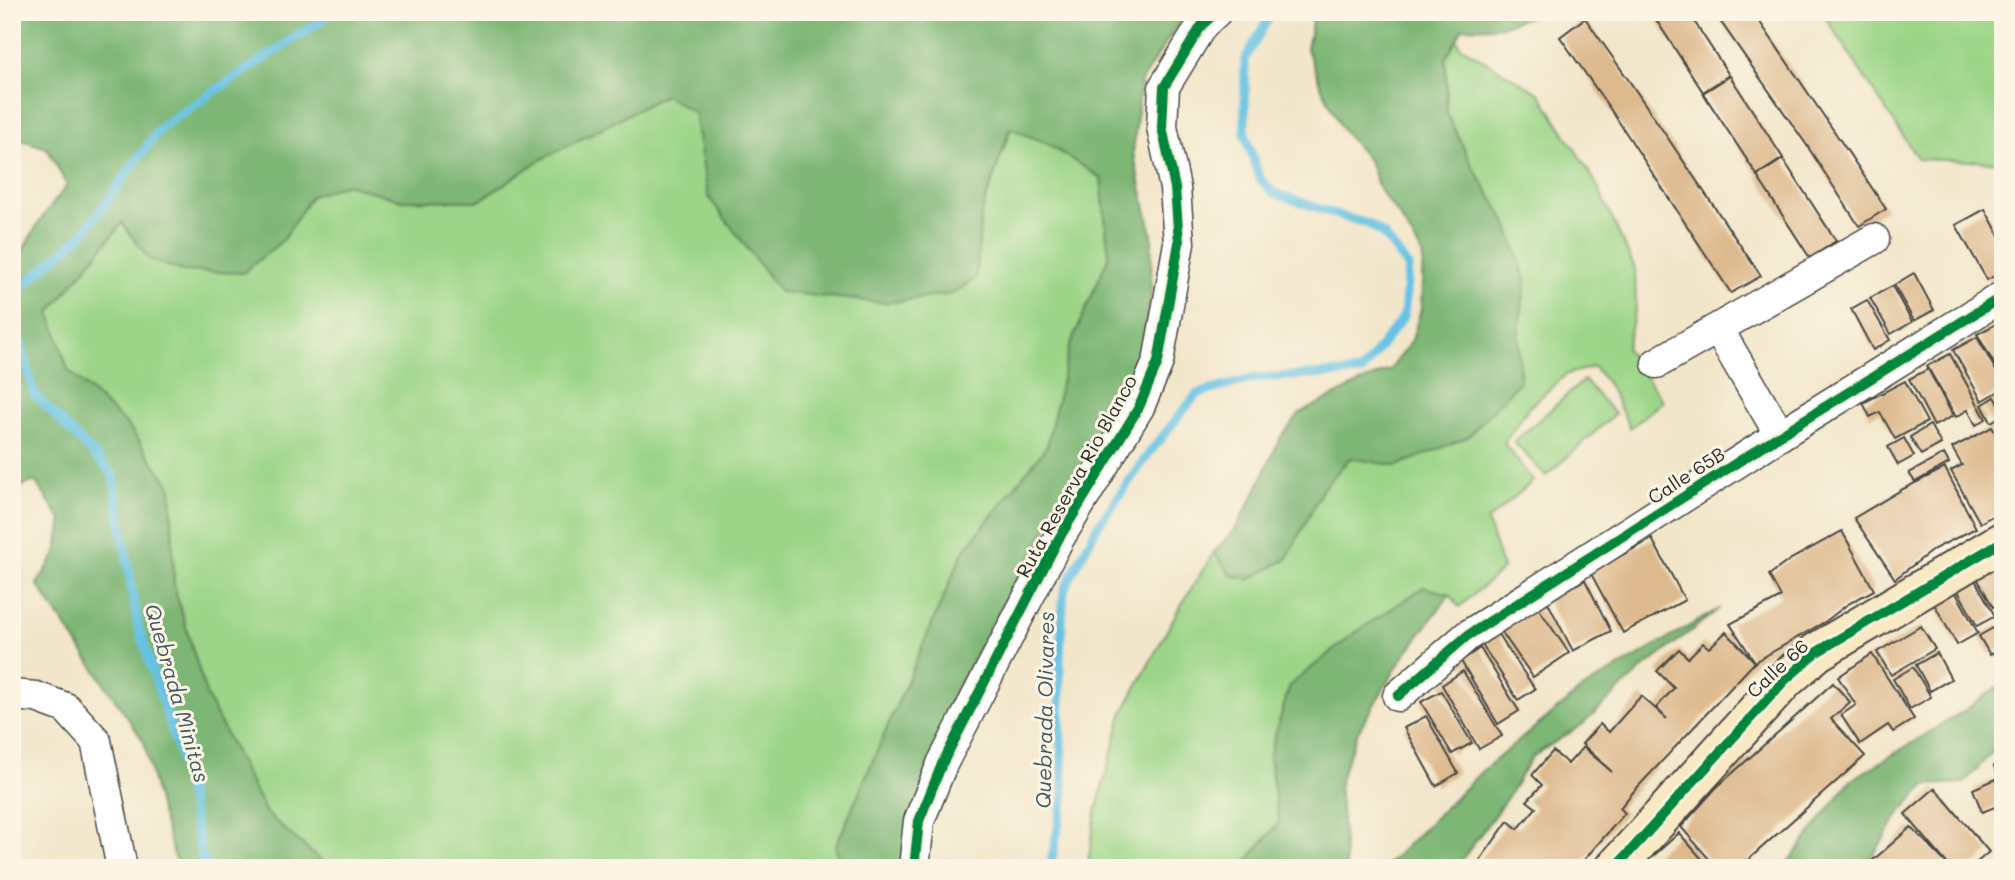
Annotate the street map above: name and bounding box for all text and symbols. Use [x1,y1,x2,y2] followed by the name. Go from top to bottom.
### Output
[1010,370,1142,582] street label: Ruta Reserva Rio Blanco
[1643,441,1729,509] street label: Calle 65B
[140,600,216,786] water label: Quebrada Minitas
[1029,611,1059,809] water label: Quebrada Olivares
[1741,633,1813,703] street label: Calle 66

